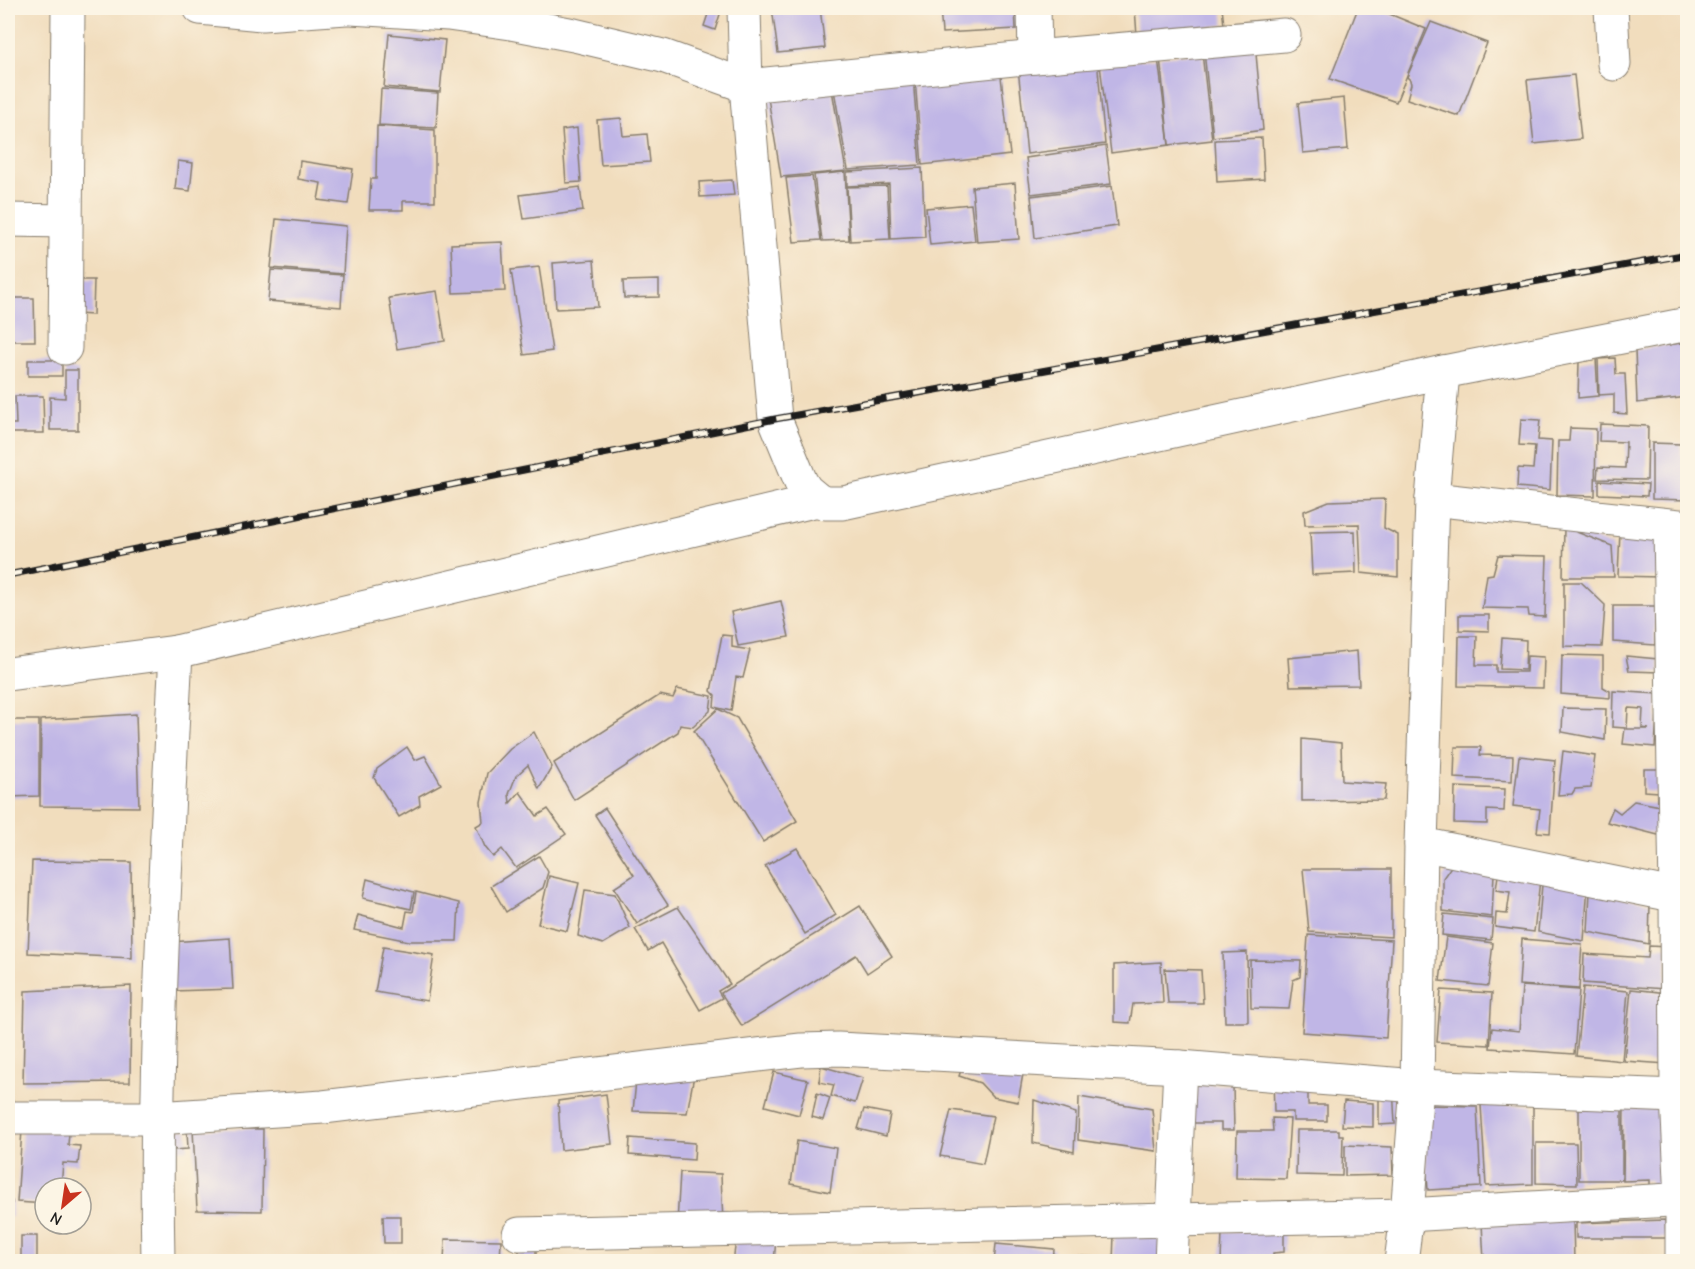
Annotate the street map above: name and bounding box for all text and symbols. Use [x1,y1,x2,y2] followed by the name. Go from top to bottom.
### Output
[33,1176,93,1236] north arrow
[47,1208,65,1229] text: N

